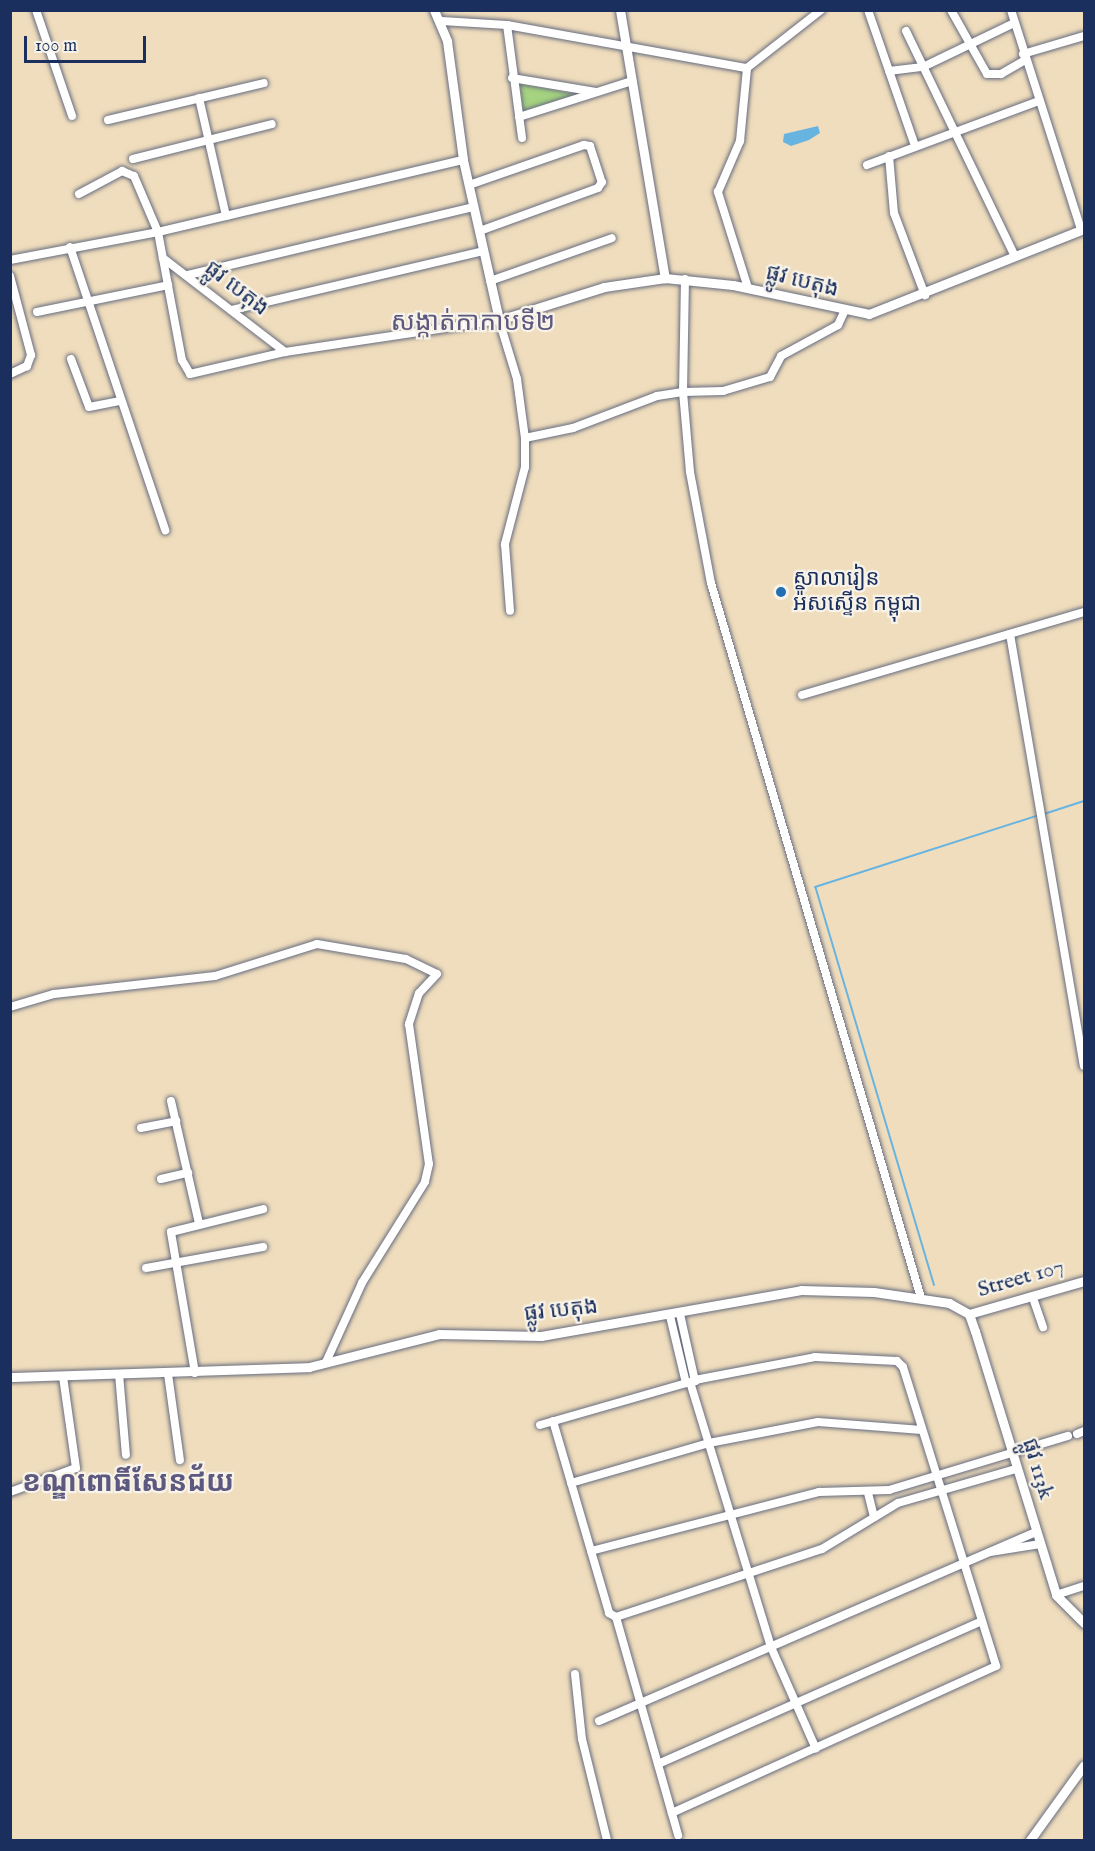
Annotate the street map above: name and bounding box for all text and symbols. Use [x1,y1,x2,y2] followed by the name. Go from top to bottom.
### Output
[27,24,148,62] scale bar
[35,35,77,58] text: 100 m
[199,256,273,322] street label: ផ្លូវ បេតុង
[763,260,841,304] street label: ផ្លូវ បេតុង
[391,307,555,339] district label: សង្កាត់កាកាបទី២
[793,566,921,618] place label: សាលារៀន អ៉ិសស្ទើន កម្ពុជា
[774,585,788,599] marker: សាលារៀន អ៉ិសស្ទើន កម្ពុជា
[975,1254,1067,1304] street label: Street 107
[523,1294,599,1328] street label: ផ្លូវ បេតុង
[1015,1435,1059,1503] street label: ផ្លូវ 113k
[22,1467,234,1501] district label: ខណ្ឌពោធិ៍សែនជ័យ

